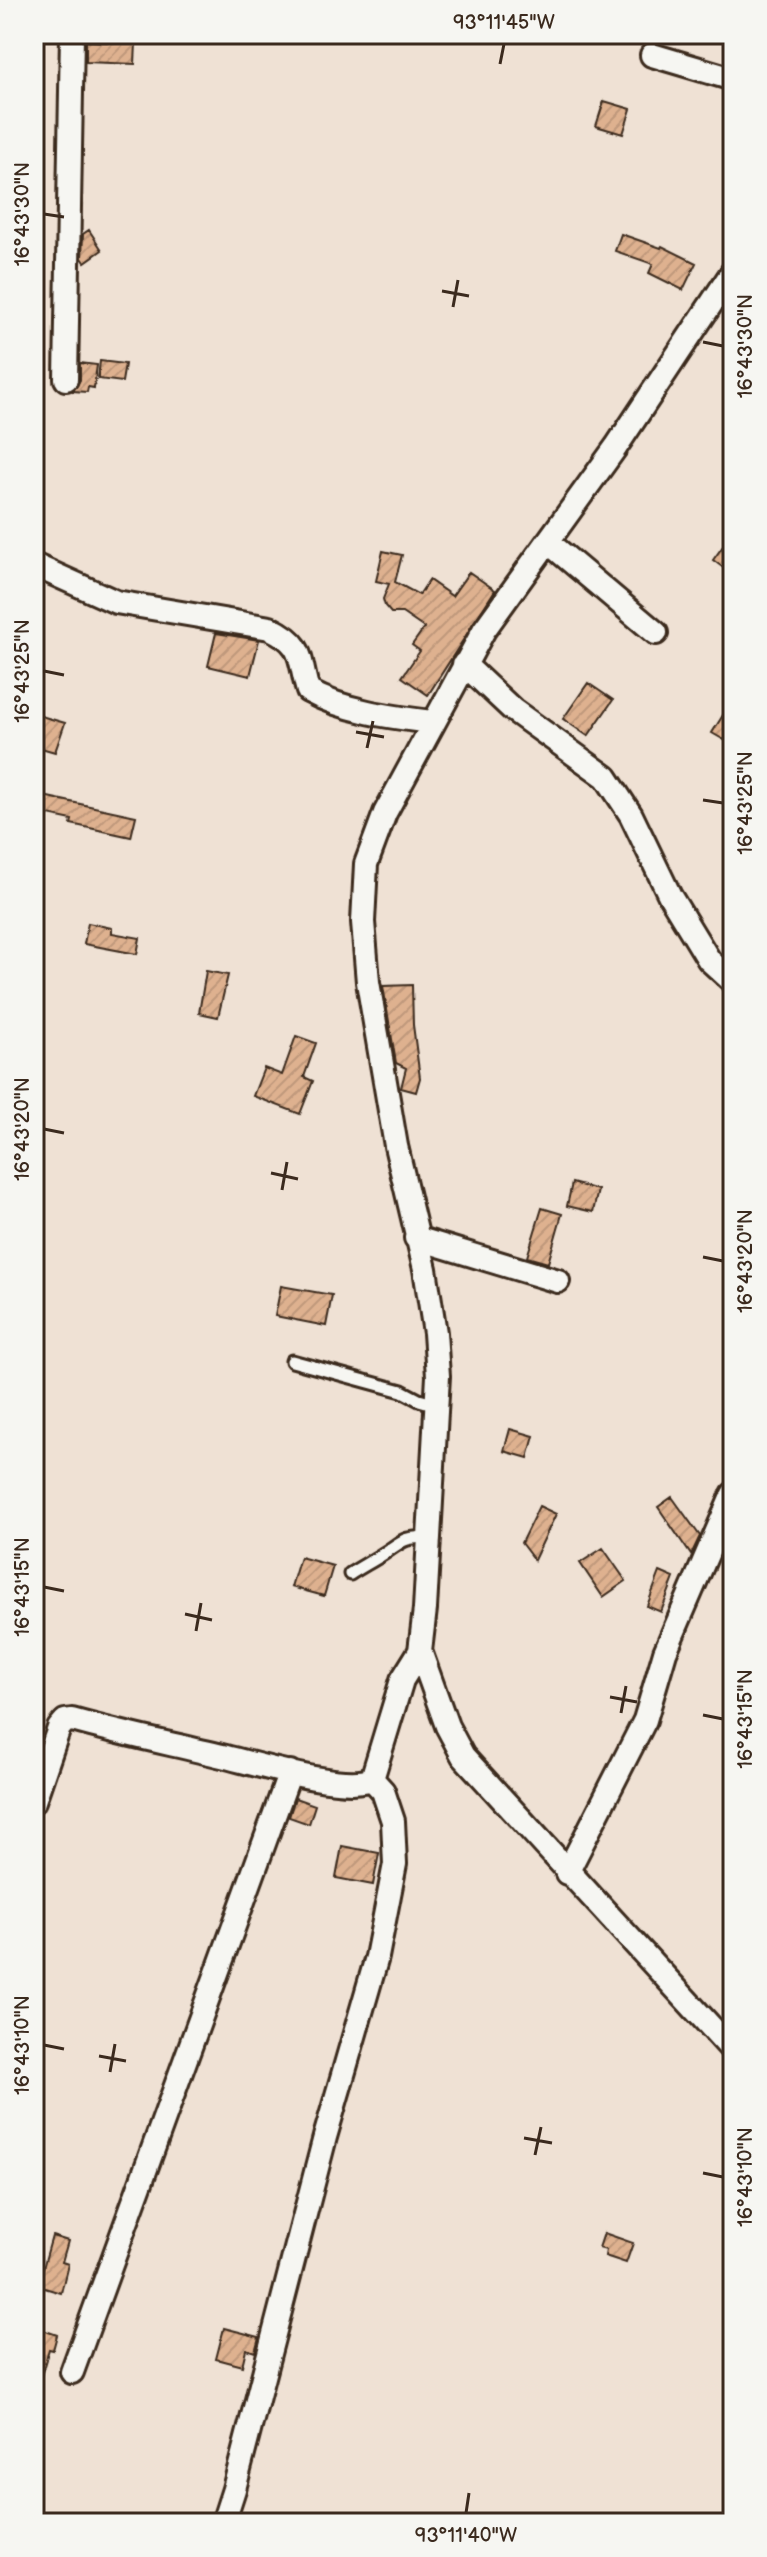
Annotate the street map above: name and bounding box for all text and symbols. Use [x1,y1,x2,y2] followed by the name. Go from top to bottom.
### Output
[453,11,555,35] text: 93°11'45"W
[11,162,35,266] text: 16°43'30"N
[734,294,758,398] text: 16°43'30"N
[11,619,35,723] text: 16°43'25"N
[734,751,758,855] text: 16°43'25"N
[11,1077,35,1181] text: 16°43'20"N
[734,1209,758,1313] text: 16°43'20"N
[11,1537,35,1637] text: 16°43'15"N
[734,1669,758,1769] text: 16°43'15"N
[11,1995,35,2095] text: 16°43'10"N
[734,2127,758,2227] text: 16°43'10"N
[415,2524,517,2548] text: 93°11'40"W

